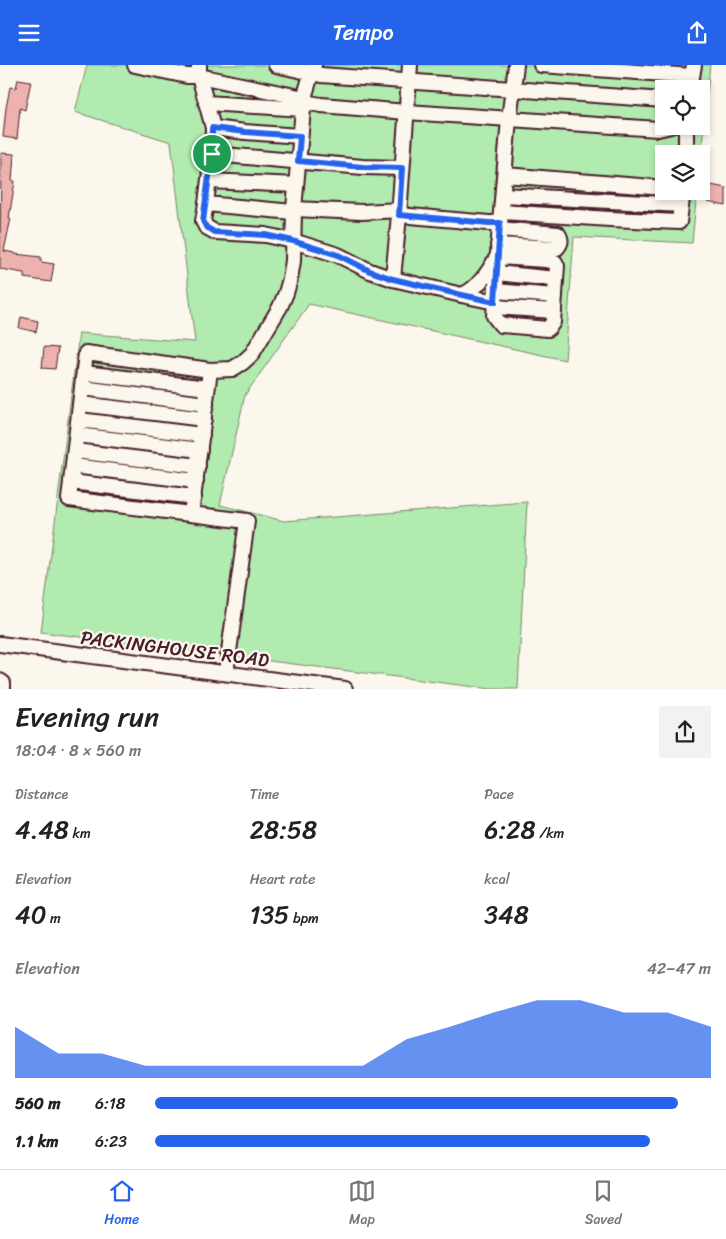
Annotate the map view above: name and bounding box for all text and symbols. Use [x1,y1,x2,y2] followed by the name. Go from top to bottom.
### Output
[332,13,394,52] text: Tempo
[15,19,43,47] icon: menu
[683,19,711,47] icon: share
[655,80,710,200] map controls
[655,80,710,135] button: locate
[191,133,233,175] pin
[198,140,226,168] icon: arrive
[655,145,710,200] button: layers
[79,621,272,677] street label: PACKINGHOUSE ROAD
[15,692,159,741] text: Evening run
[659,706,711,758] button: share
[15,736,141,765] text: 18:04 · 8 × 560 m
[15,782,68,807] text: Distance
[250,782,279,807] text: Time
[484,782,514,807] text: Pace
[15,807,69,852] text: 4.48
[250,807,317,852] text: 28:58
[484,807,536,852] text: 6:28
[69,821,91,846] text: km
[536,821,564,846] text: /km
[15,867,72,892] text: Elevation
[250,867,315,892] text: Heart rate
[484,867,510,892] text: kcal
[15,892,46,937] text: 40
[250,892,289,937] text: 135
[484,892,529,937] text: 348
[46,906,61,931] text: m
[289,906,319,931] text: bpm
[15,954,80,983] text: Elevation
[647,954,711,983] text: 42–47 m
[15,1089,60,1118] text: 560 m
[95,1089,125,1118] text: 6:18
[15,1127,59,1156] text: 1.1 km
[95,1127,127,1156] text: 6:23
[104,1177,139,1232] tab: Home
[348,1177,376,1232] tab: Map
[585,1177,622,1232] tab: Saved

